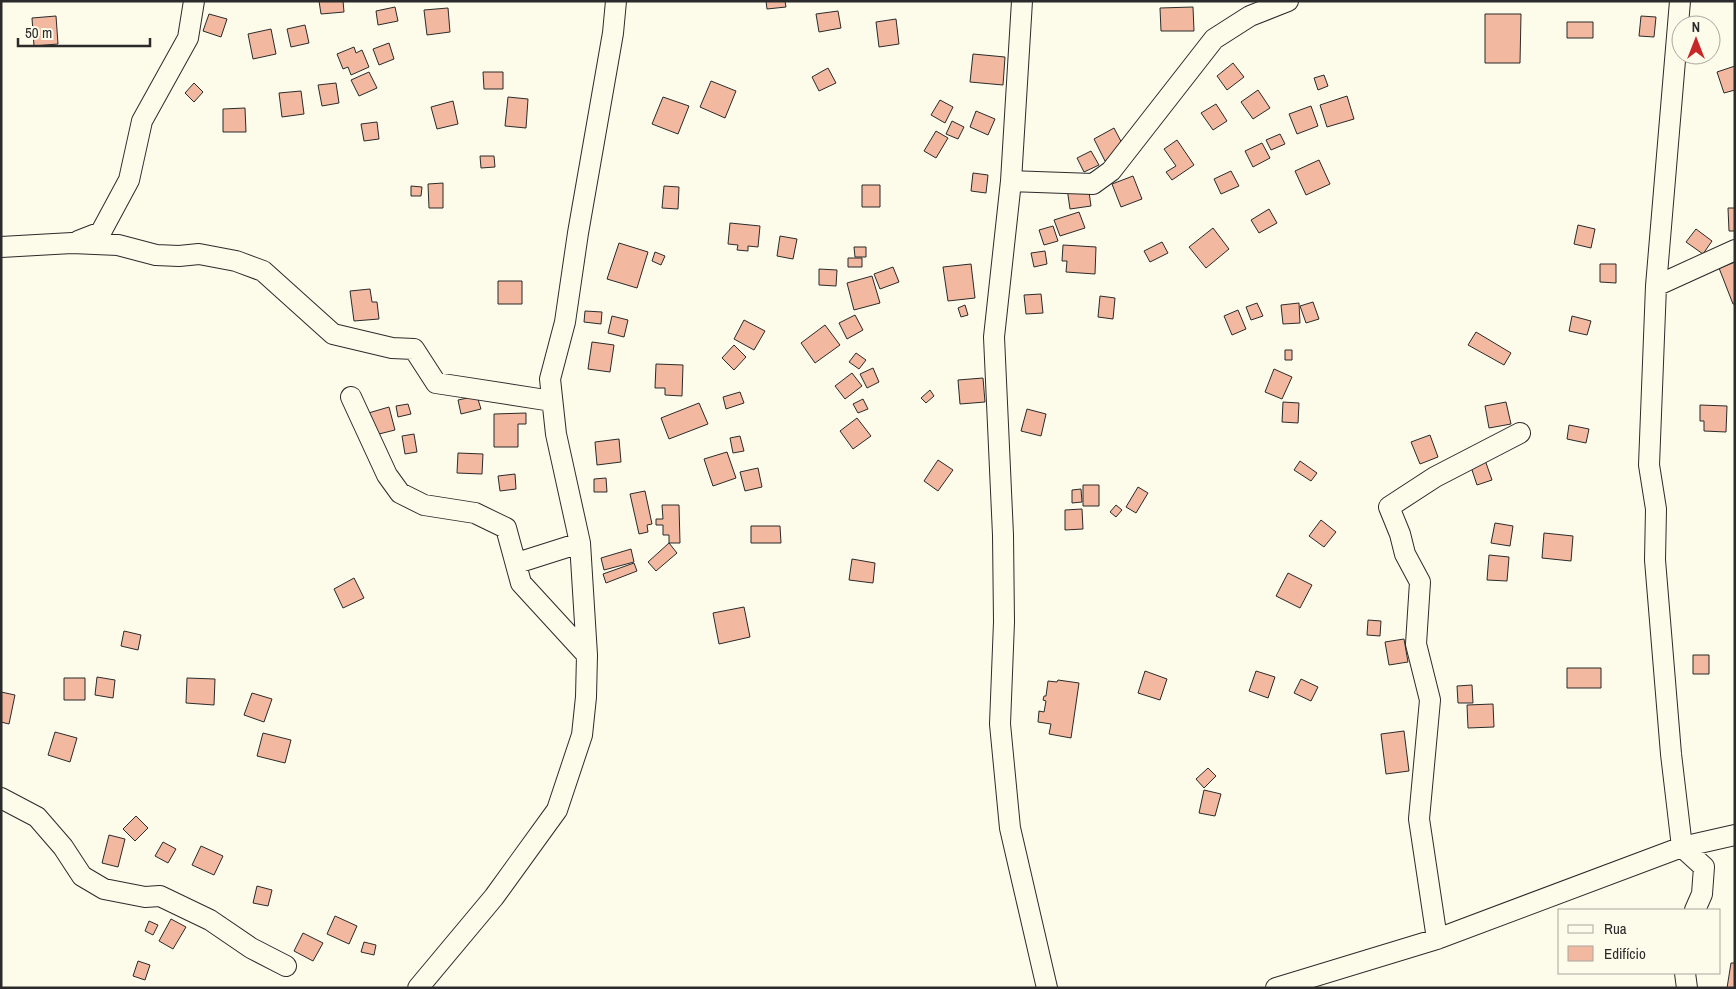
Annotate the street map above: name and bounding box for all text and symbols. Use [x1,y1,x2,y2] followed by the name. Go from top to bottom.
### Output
[18,15,150,47] scale bar
[1671,15,1721,65] north arrow
[1692,18,1700,36] text: N
[25,22,52,43] text: 50 m
[1558,909,1721,974] legend
[1604,918,1627,939] text: Rua
[1604,943,1646,964] text: Edifício

